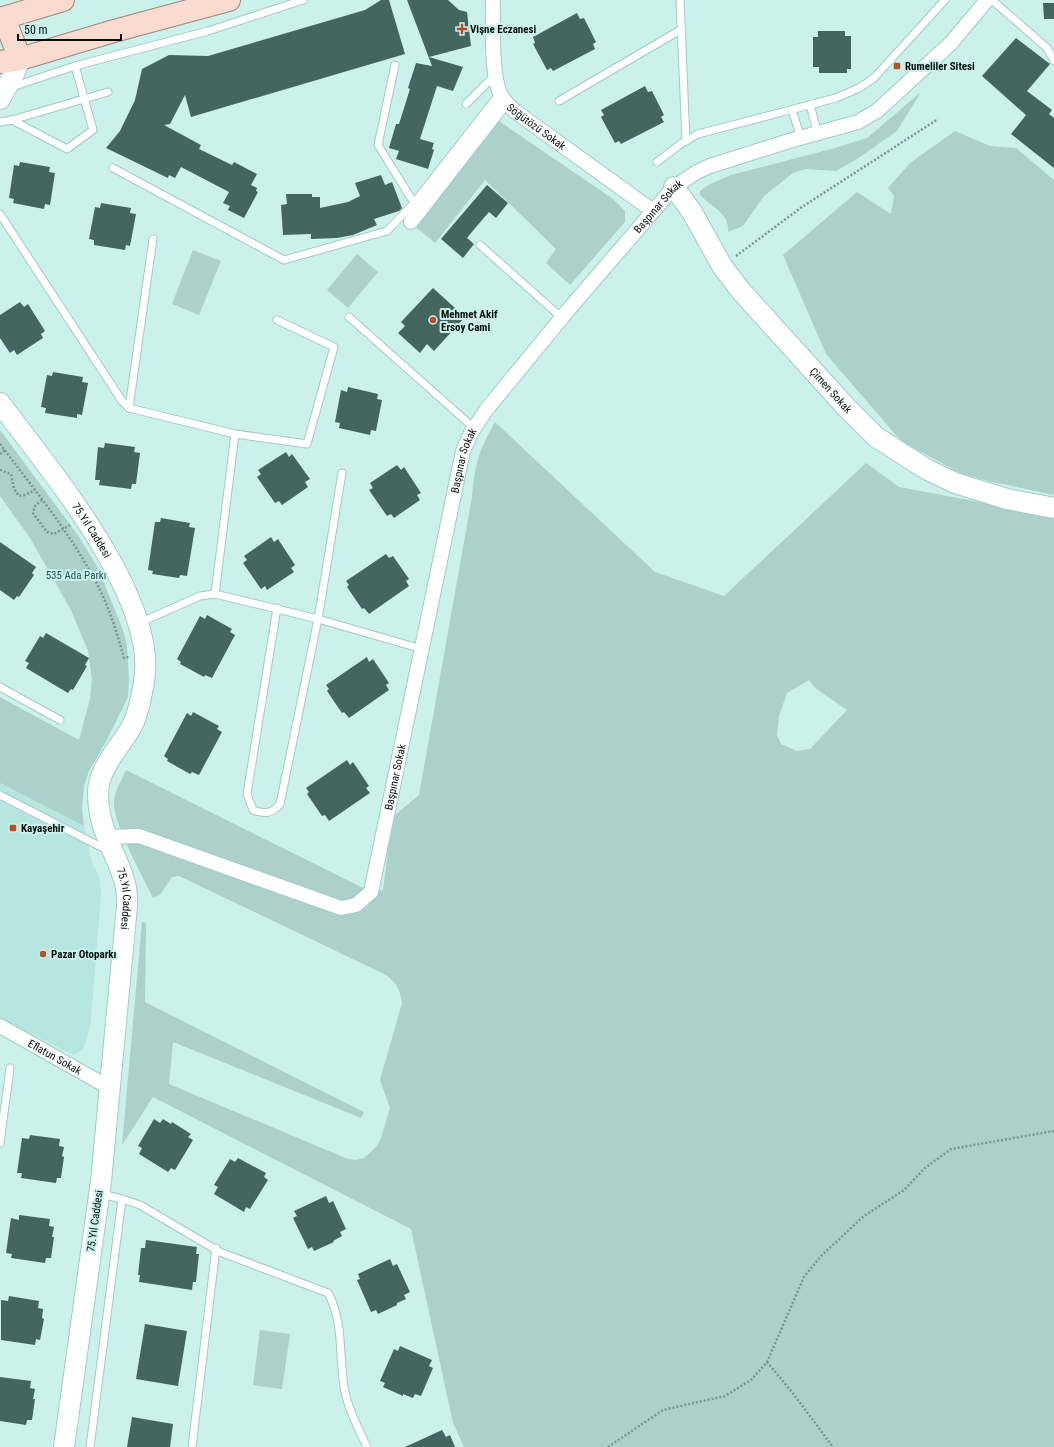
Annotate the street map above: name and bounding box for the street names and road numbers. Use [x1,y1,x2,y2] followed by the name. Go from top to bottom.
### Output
[504,101,569,152] street label: Söğütözü Sokak
[631,177,685,236] street label: Başpınar Sokak
[807,365,855,416] street label: Çimen Sokak
[448,425,479,494] street label: Başpınar Sokak
[70,500,114,560] street label: 75.Yıl Caddesi
[382,743,408,811] street label: Başpınar Sokak
[114,866,134,930] street label: 75.Yıl Caddesi
[26,1037,84,1077] street label: Eflatun Sokak
[84,1189,106,1253] street label: 75.Yıl Caddesi

